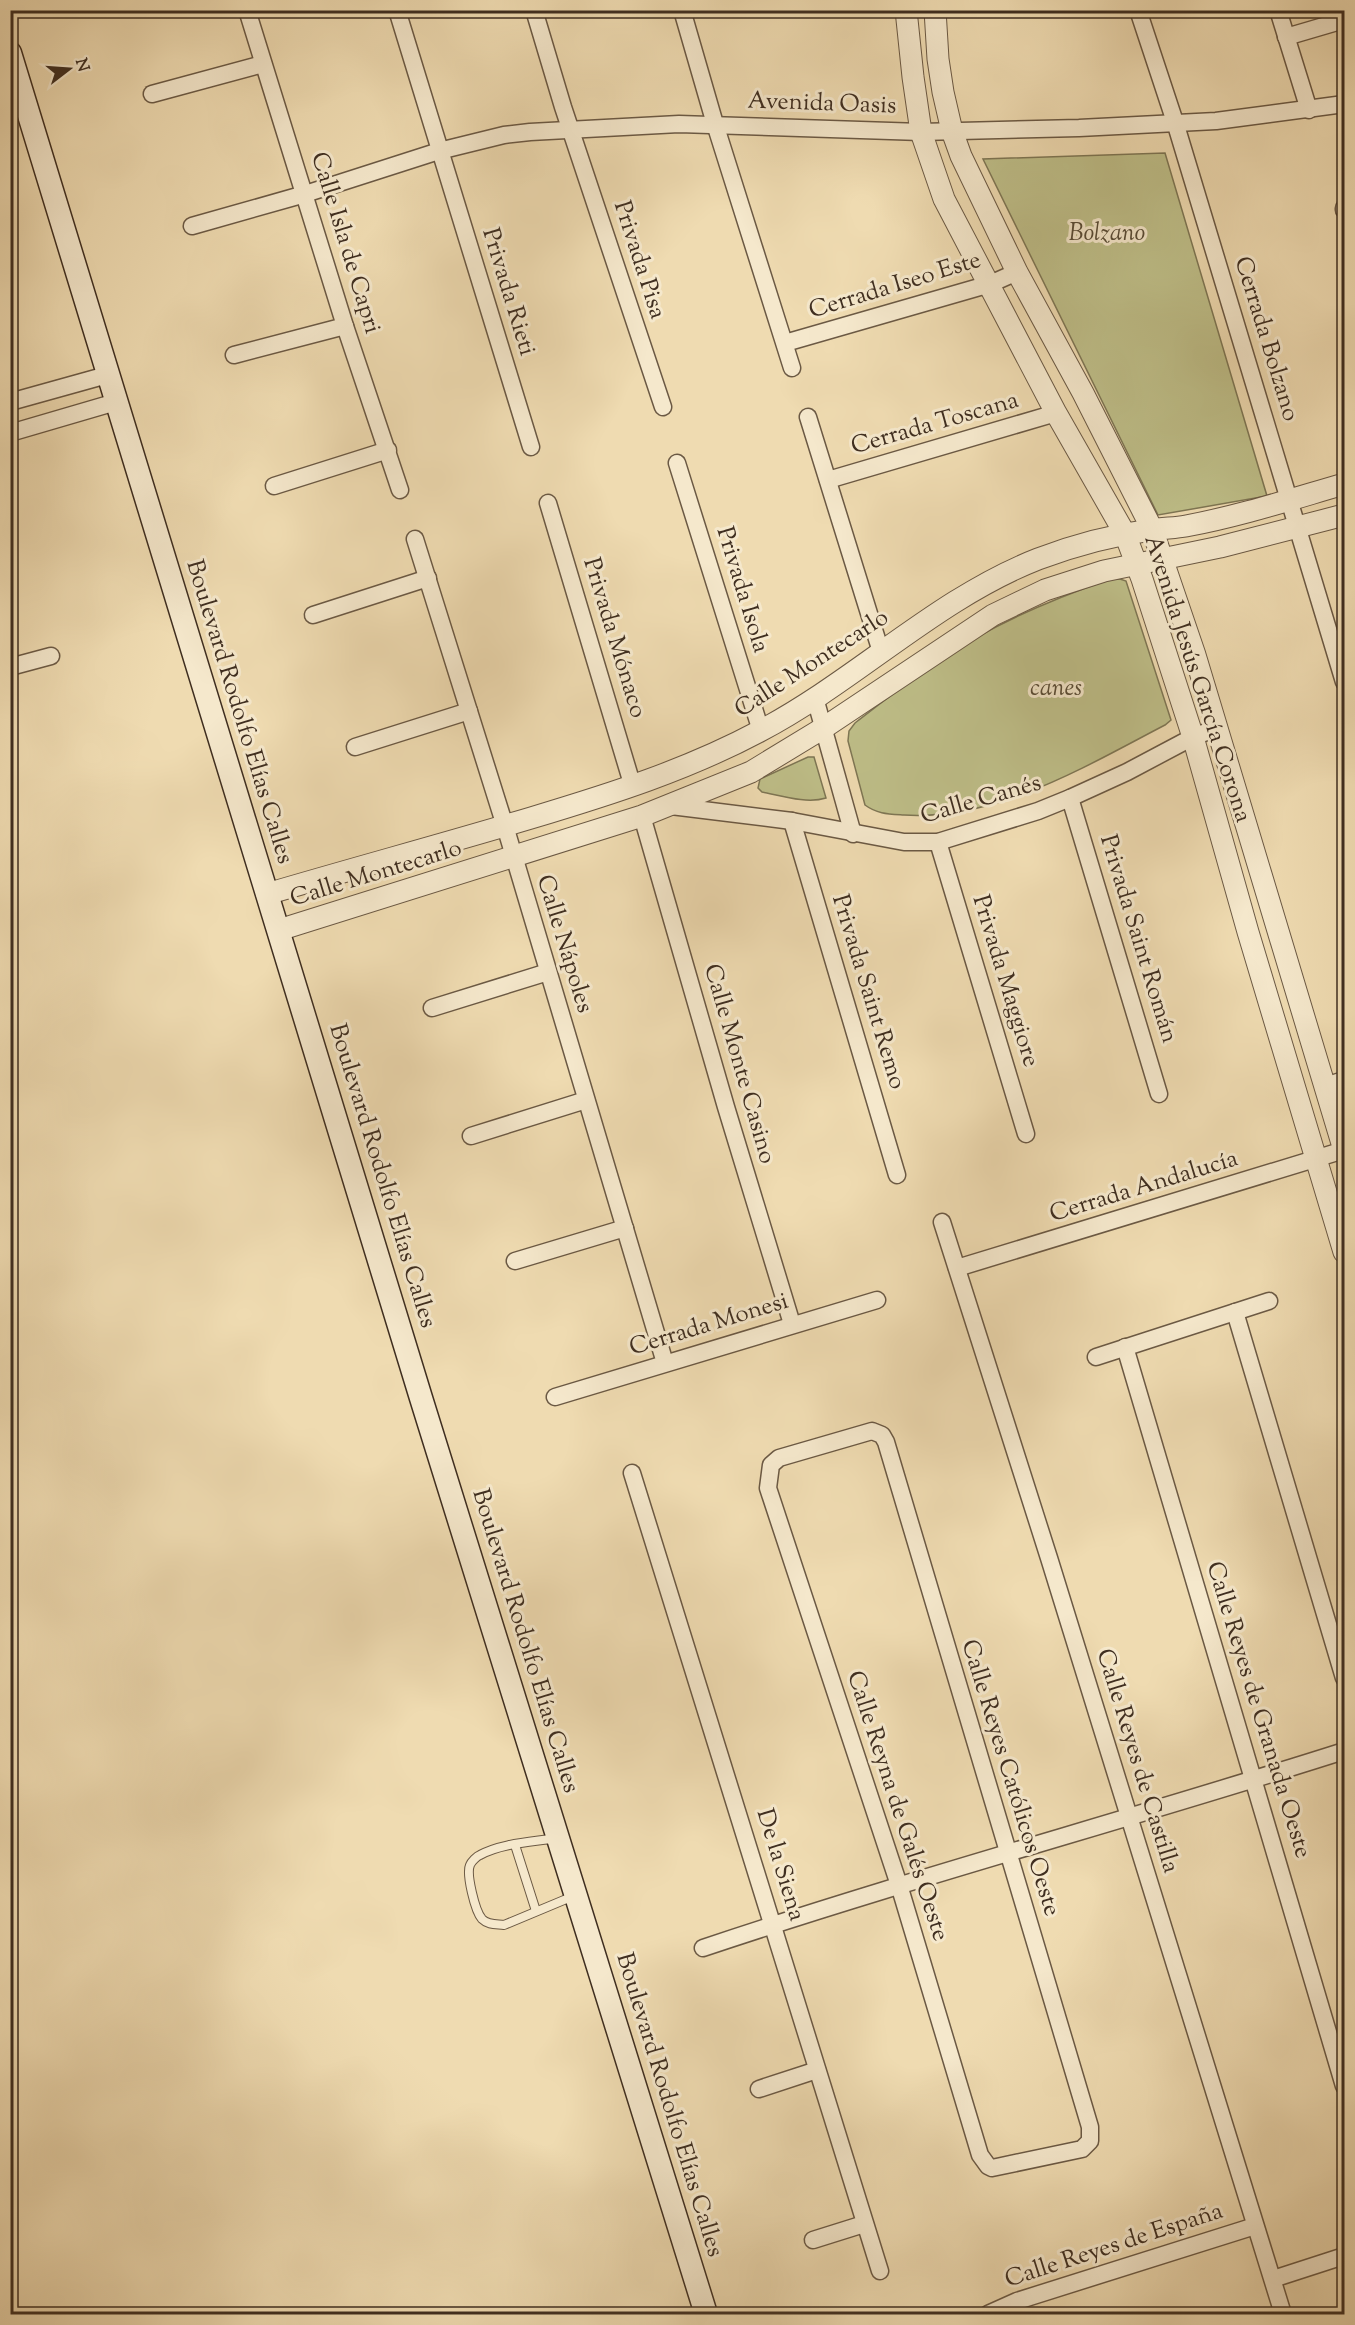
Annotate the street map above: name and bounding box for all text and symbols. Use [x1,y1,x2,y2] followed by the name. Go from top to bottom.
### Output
[39,39,99,99] north arrow
[68,56,94,75] text: N
[747,84,897,124] street label: Avenida Oasis
[301,148,389,338] street label: Calle Isla de Capri
[604,197,674,323] street label: Privada Pisa
[1069,217,1145,251] park label: Bolzano
[472,224,544,360] street label: Privada Rieti
[805,244,985,328] street label: Cerrada Iseo Este
[1225,253,1307,425] street label: Cerrada Bolzano
[847,384,1023,464] street label: Cerrada Toscana
[707,523,777,657] street label: Privada Isola
[1134,531,1260,827] street label: Avenida Jesús García Corona
[574,554,654,722] street label: Privada Mónaco
[176,556,302,868] street label: Boulevard Rodolfo Elías Calles
[728,601,896,727] street label: Calle Montecarlo
[1030,672,1082,706] park label: canes
[917,767,1045,833] street label: Calle Canés
[1090,831,1186,1047] street label: Privada Saint Román
[286,832,466,916] street label: Calle Montecarlo
[527,871,601,1017] street label: Calle Nápoles
[822,891,914,1093] street label: Privada Saint Remo
[963,891,1047,1071] street label: Privada Maggiore
[694,960,784,1168] street label: Calle Monte Casino
[319,1020,445,1332] street label: Boulevard Rodolfo Elías Calles
[1046,1142,1242,1232] street label: Cerrada Andalucía
[625,1285,793,1365] street label: Cerrada Monesi
[462,1485,588,1797] street label: Boulevard Rodolfo Elías Calles
[1197,1557,1319,1863] street label: Calle Reyes de Granada Oeste
[952,1636,1068,1920] street label: Calle Reyes Católicos Oeste
[1087,1645,1187,1877] street label: Calle Reyes de Castilla
[837,1667,957,1945] street label: Calle Reyna de Galés Oeste
[747,1805,813,1925] street label: De la Siena
[606,1949,732,2261] street label: Boulevard Rodolfo Elías Calles
[1001,2195,1227,2297] street label: Calle Reyes de España

